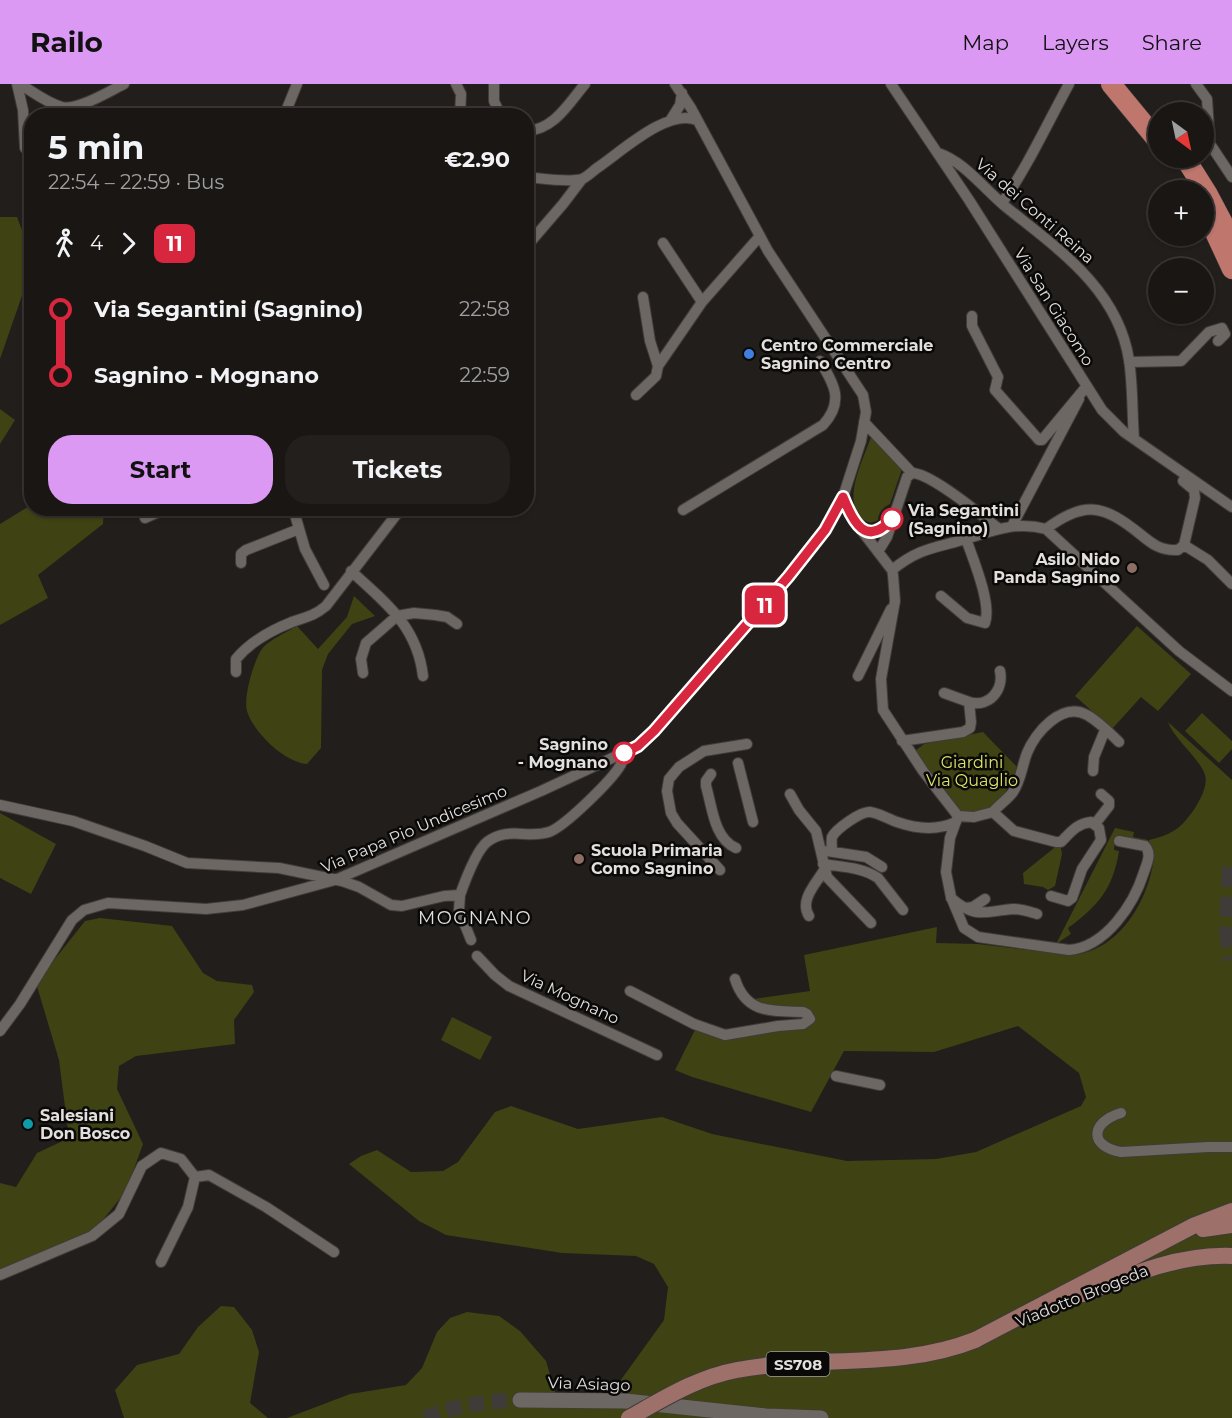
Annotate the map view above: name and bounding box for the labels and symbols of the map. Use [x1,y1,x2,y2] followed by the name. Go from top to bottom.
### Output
[1148,102,1214,168] north arrow
[972,154,1098,268] street label: Via dei Conti Reina
[1010,245,1098,369] street label: Via San Giacomo
[761,336,933,373] place label: Centro Commerciale Sagnino Centro
[742,347,756,361] marker: Centro Commerciale Sagnino Centro
[907,501,1019,538] place label: Via Segantini (Sagnino)
[881,508,903,530] marker: Via Segantini (Sagnino)
[993,550,1120,587] place label: Asilo Nido Panda Sagnino
[1125,561,1139,575] marker: Asilo Nido Panda Sagnino
[738,586,792,624] line badge: 11
[518,735,608,772] place label: Sagnino - Mognano
[613,742,635,764] marker: Sagnino - Mognano
[926,753,1018,790] park label: Giardini Via Quaglio
[318,781,510,877] street label: Via Papa Pio Undicesimo
[591,841,723,878] place label: Scuola Primaria Como Sagnino
[572,852,586,866] marker: Scuola Primaria Como Sagnino
[418,907,532,929] district label: MOGNANO
[518,966,622,1028] street label: Via Mognano
[40,1106,130,1143] place label: Salesiani Don Bosco
[21,1117,35,1131] marker: Salesiani Don Bosco
[1013,1261,1151,1331] street label: Viadotto Brogeda
[766,1352,830,1376] road number: SS708
[547,1373,631,1395] street label: Via Asiago

